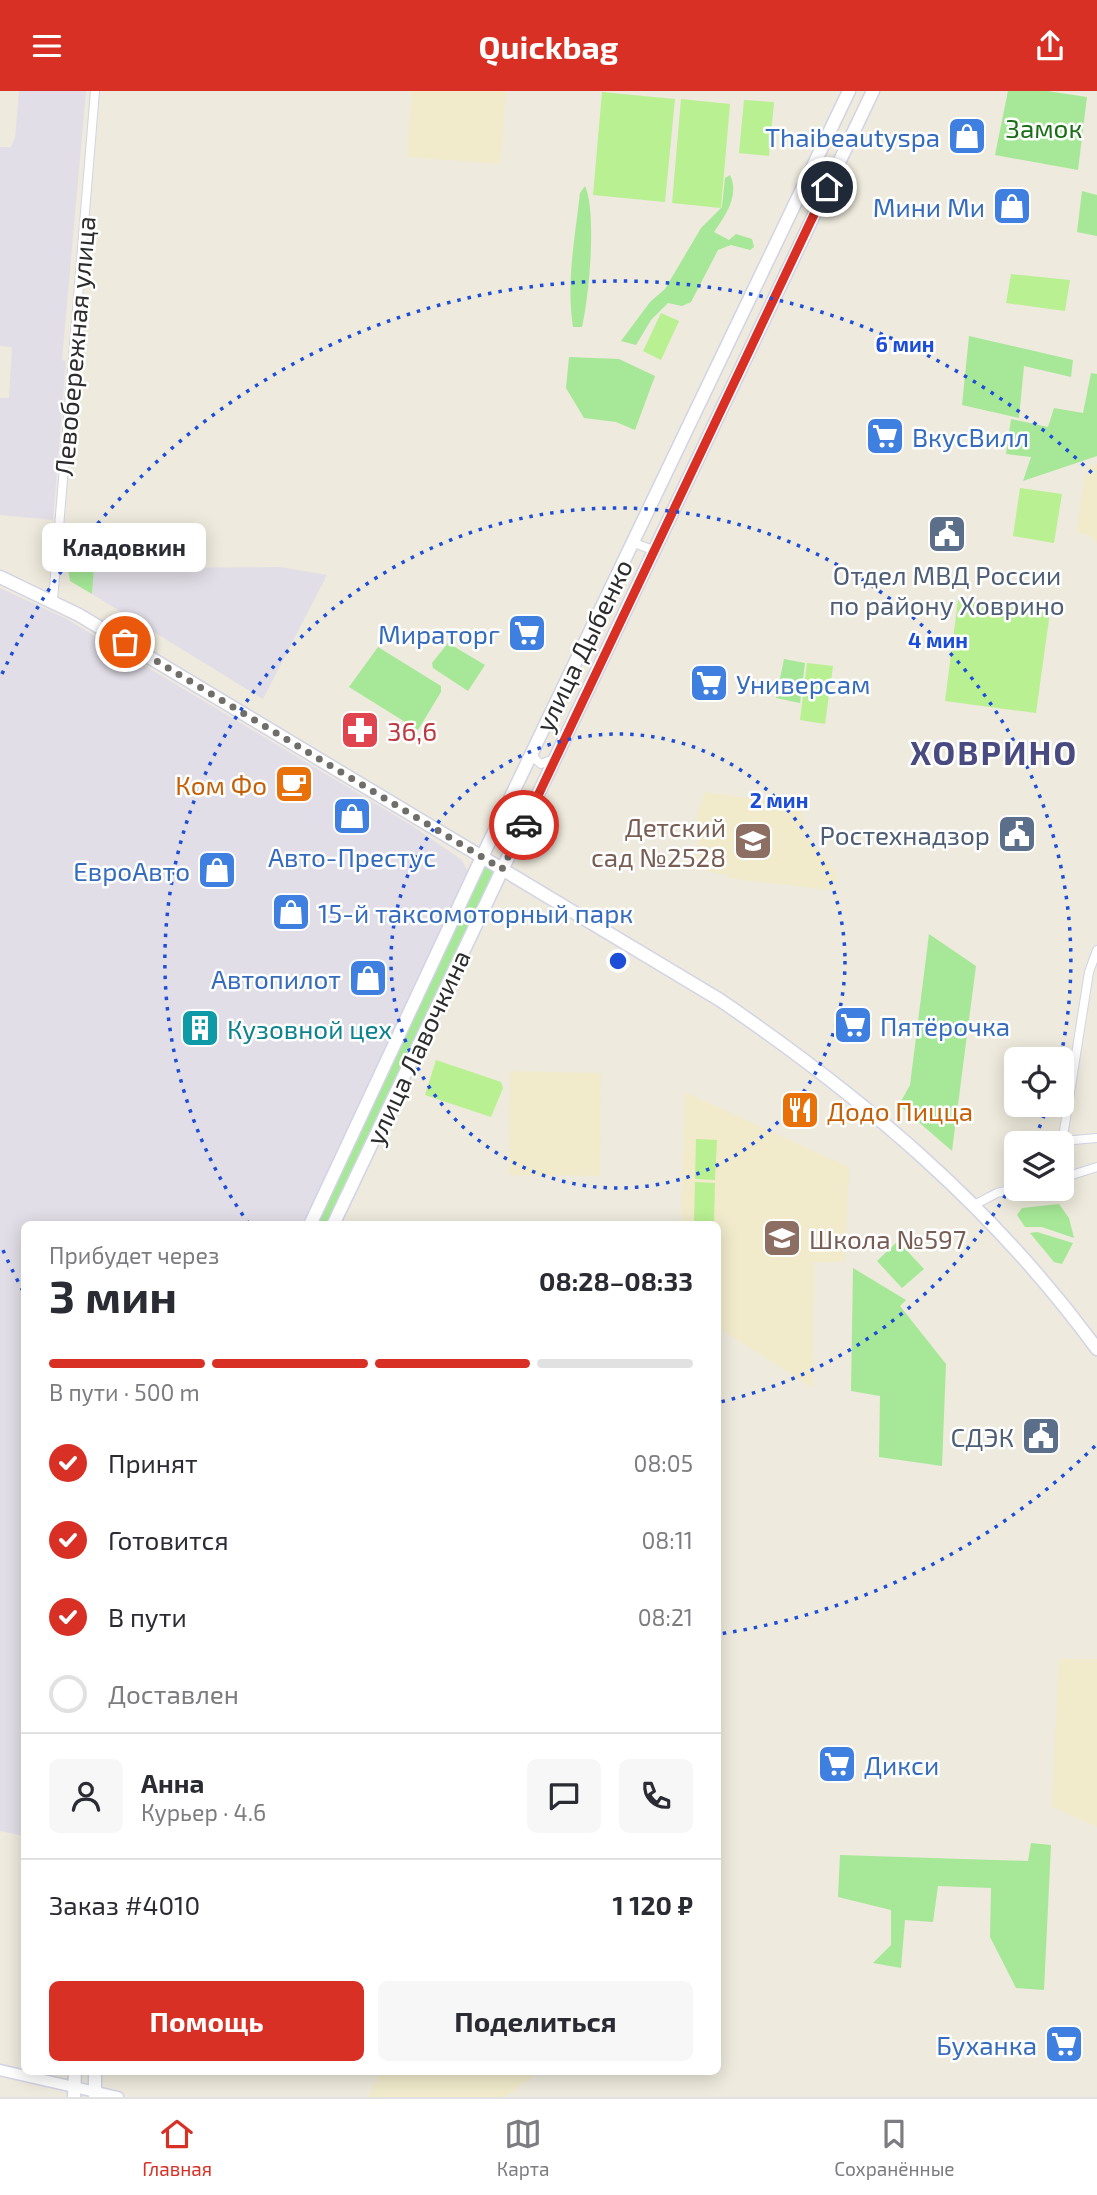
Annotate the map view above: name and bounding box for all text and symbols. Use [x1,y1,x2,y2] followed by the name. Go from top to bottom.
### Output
[28,27,66,65] icon: menu
[479,27,618,65] text: Quickbag
[1031,27,1069,65] icon: share
[1006,112,1082,143] park label: Замок
[946,115,988,157] shop icon: Thaibeautyspa
[765,121,940,152] place label: Thaibeautyspa
[797,157,857,217] pin
[808,168,846,206] icon: home
[991,185,1033,227] shop icon: Мини Ми
[873,191,985,222] place label: Мини Ми
[47,215,102,477] street label: Левобережная улица
[876,331,934,356] text: 6 мин
[864,415,906,457] supermarket icon: ВкусВилл
[912,421,1029,453] place label: ВкусВилл
[926,513,968,555] public building icon: Отдел МВД России по району Ховрино
[43,523,207,572] callout: Кладовкин
[62,533,186,561] text: Кладовкин
[528,554,639,737] street label: улица Дыбенко
[829,559,1065,621] place label: Отдел МВД России по району Ховрино
[95,612,155,672] pin
[506,612,548,654] supermarket icon: Мираторг
[378,618,500,649] place label: Мираторг
[106,623,144,661] icon: bag
[908,627,968,652] text: 4 мин
[688,662,730,704] supermarket icon: Универсам
[736,668,870,699] place label: Универсам
[339,709,381,751] pharmacy icon: 36,6
[387,715,437,746] place label: 36,6
[910,732,1078,772] district label: ХОВРИНО
[273,763,315,805] cafe icon: Ком Фо
[175,769,267,800] place label: Ком Фо
[750,787,808,812] text: 2 мин
[489,790,559,860] courier
[331,795,373,837] shop icon: Авто-Престус
[505,806,543,844] icon: car
[591,811,726,872] place label: Детский сад №2528
[996,813,1038,855] public building icon: Ростехнадзор
[820,819,990,850] place label: Ростехнадзор
[732,820,774,862] school or university icon: Детский сад №2528
[268,841,436,873] place label: Авто-Престус
[196,849,238,891] shop icon: ЕвроАвто
[73,855,190,886] place label: ЕвроАвто
[270,891,312,933] shop icon: 15-й таксомоторный парк
[318,897,633,928] place label: 15-й таксомоторный парк
[358,945,477,1150] street label: улица Лавочкина
[606,949,630,973] centre of rings
[347,957,389,999] shop icon: Автопилот
[211,963,341,994] place label: Автопилот
[832,1004,874,1046] supermarket icon: Пятёрочка
[179,1007,221,1049] building icon: Кузовной цех
[880,1010,1010,1041] place label: Пятёрочка
[227,1013,392,1045] place label: Кузовной цех
[1004,1047,1074,1201] map controls
[1004,1047,1074,1117] button: locate
[779,1089,821,1131] restaurant icon: Додо Пицца
[827,1095,973,1126] place label: Додо Пицца
[1004,1131,1074,1201] button: layers
[761,1217,803,1259] school or university icon: Школа №597
[809,1223,966,1254] place label: Школа №597
[49,1241,219,1269] text: Прибудет через
[539,1265,693,1296] text: 08:28–08:33
[49,1267,177,1322] text: 3 мин
[49,1378,200,1406] text: В пути · 500 m
[1020,1415,1062,1457] public building icon: СДЭК
[951,1421,1014,1452] place label: СДЭК
[49,1444,87,1482] icon: check
[108,1447,198,1478] text: Принят
[634,1449,693,1477] text: 08:05
[49,1521,87,1559] icon: check
[108,1524,229,1555] text: Готовится
[641,1526,693,1554] text: 08:11
[49,1598,87,1636] icon: check
[108,1601,187,1632] text: В пути
[638,1603,693,1631] text: 08:21
[108,1678,239,1709] text: Доставлен
[816,1743,858,1785] supermarket icon: Дикси
[864,1749,939,1780] place label: Дикси
[49,1759,123,1833] button: person
[527,1759,601,1833] button: chat
[619,1759,693,1833] button: phone
[141,1767,204,1798] text: Анна
[141,1798,266,1826] text: Курьер · 4.6
[49,1889,200,1920] text: Заказ #4010
[612,1889,693,1920] text: 1 120 ₽
[49,1981,364,2061] button: Помощь
[378,1981,693,2061] button: Поделиться
[1043,2023,1085,2065] supermarket icon: Буханка
[936,2029,1037,2061] place label: Буханка
[142,2115,212,2180] tab: Главная
[497,2115,550,2180] tab: Карта
[834,2115,955,2180] tab: Сохранённые

